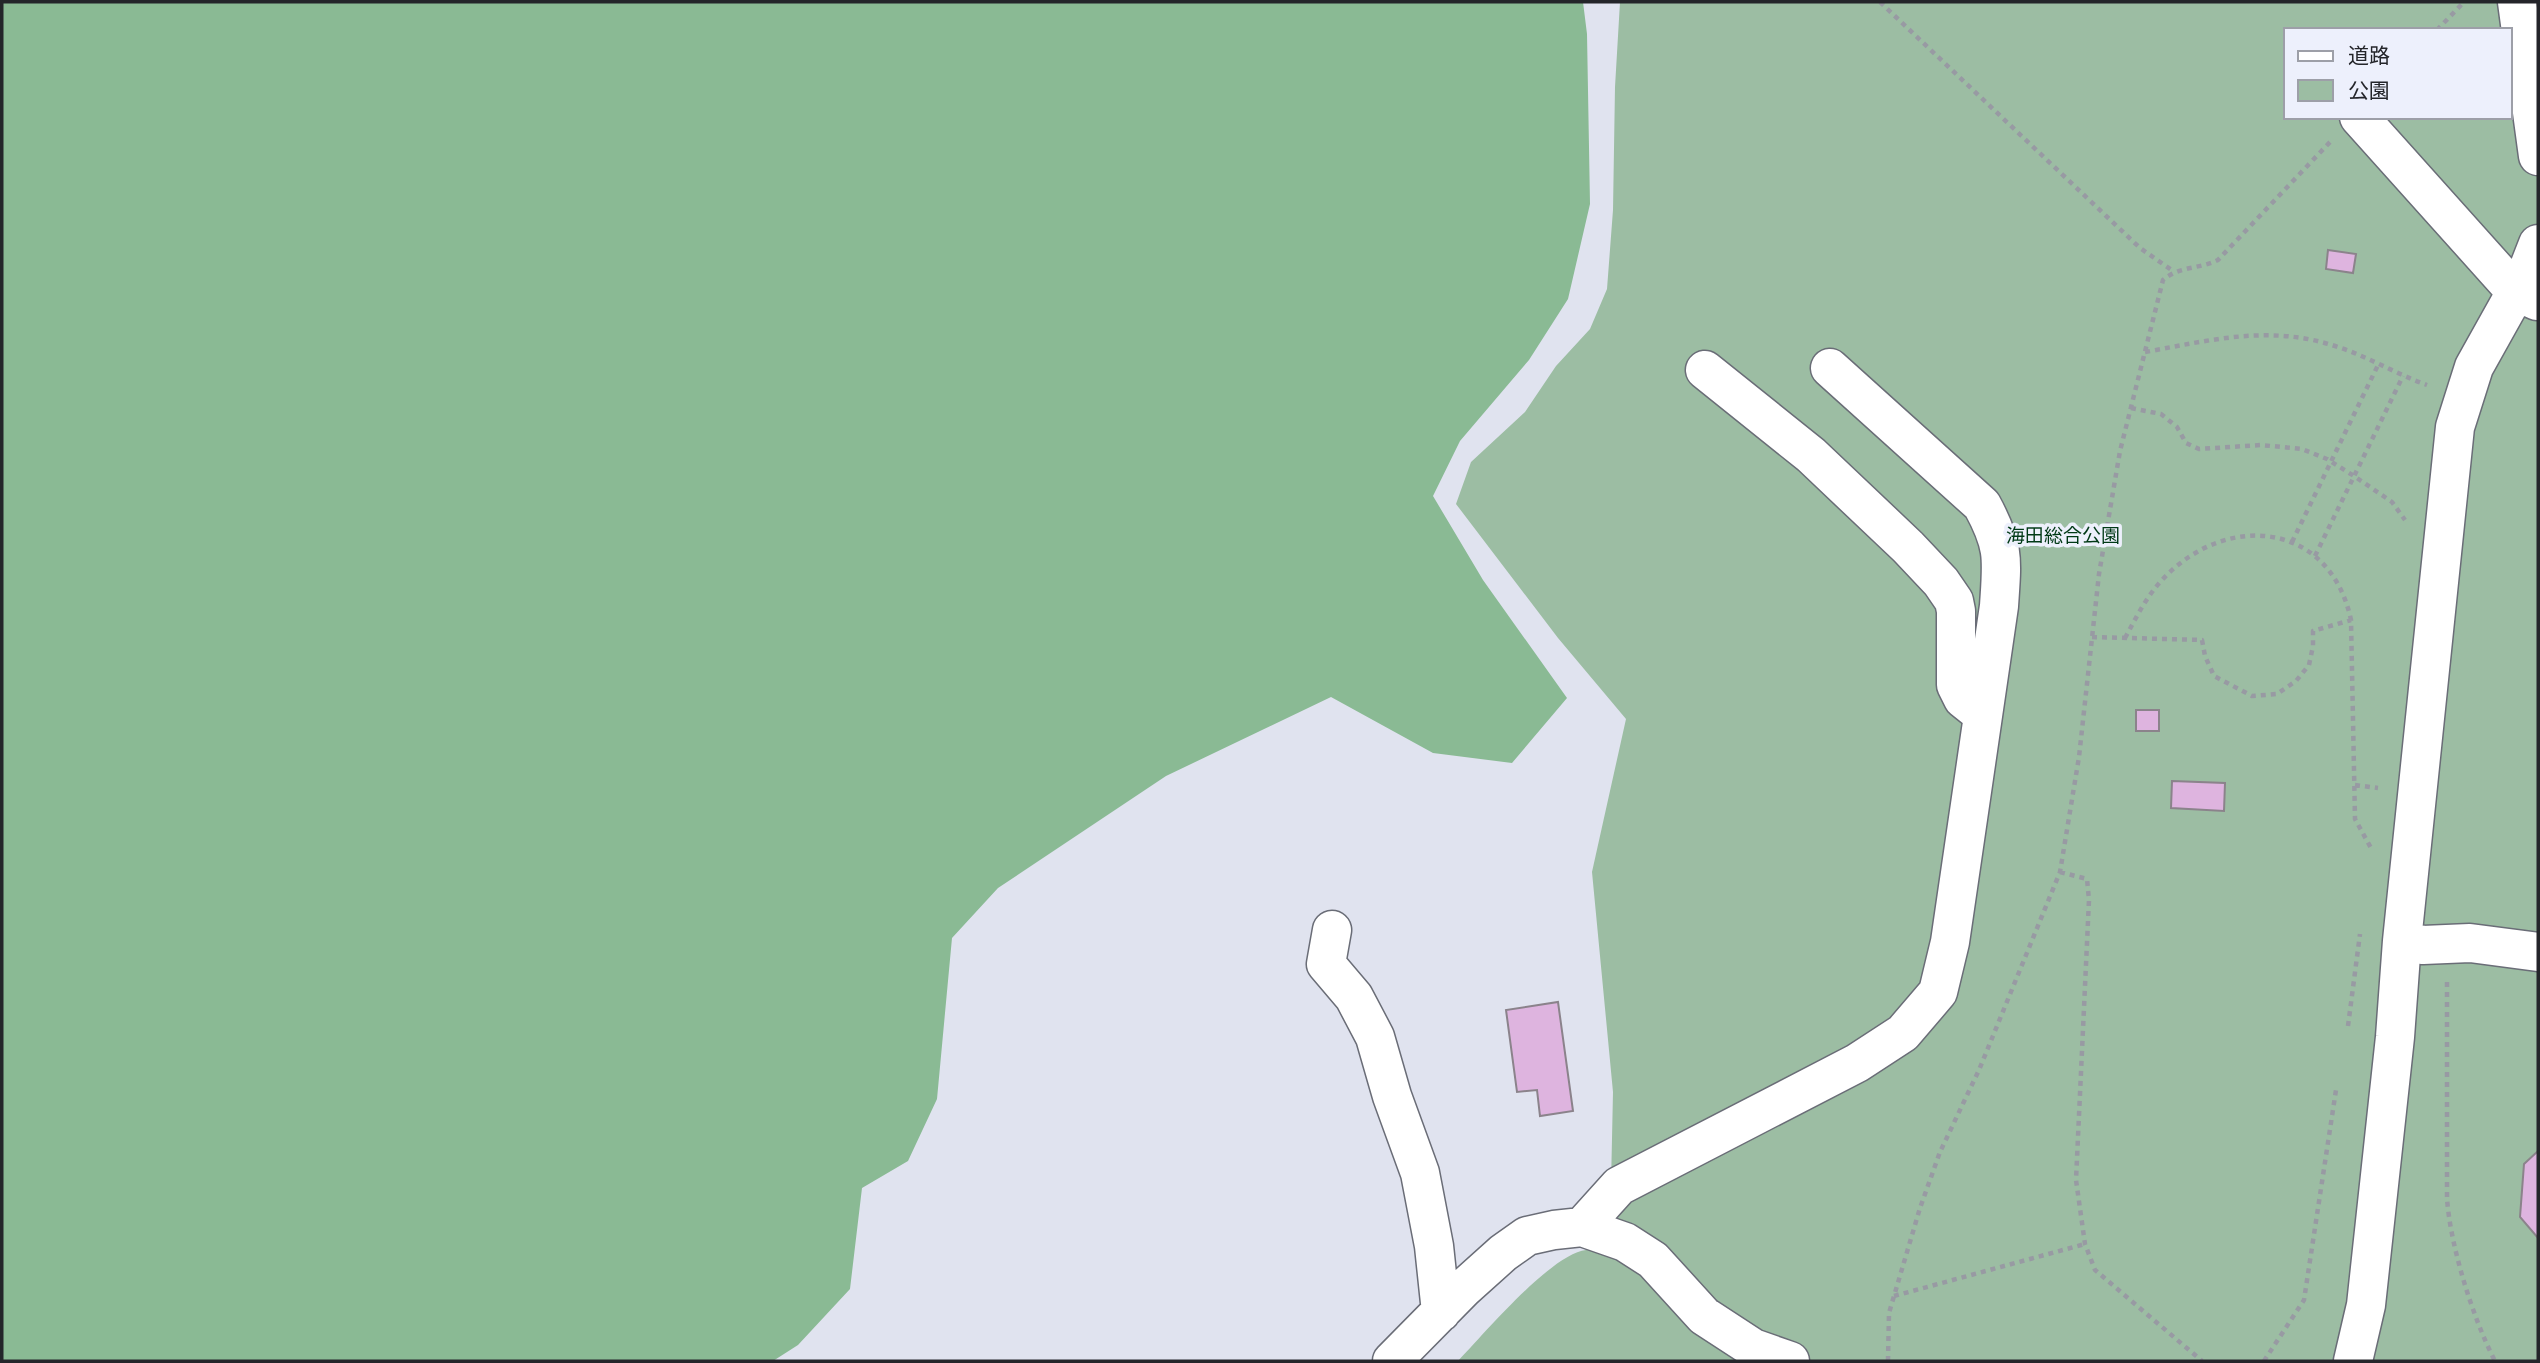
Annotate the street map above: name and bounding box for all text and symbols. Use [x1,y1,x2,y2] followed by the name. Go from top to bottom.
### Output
[2284,28,2512,119] legend
[2348,41,2390,69] text: 道路
[2348,76,2390,104] text: 公園
[2006,522,2120,548] park label: 海田総合公園

